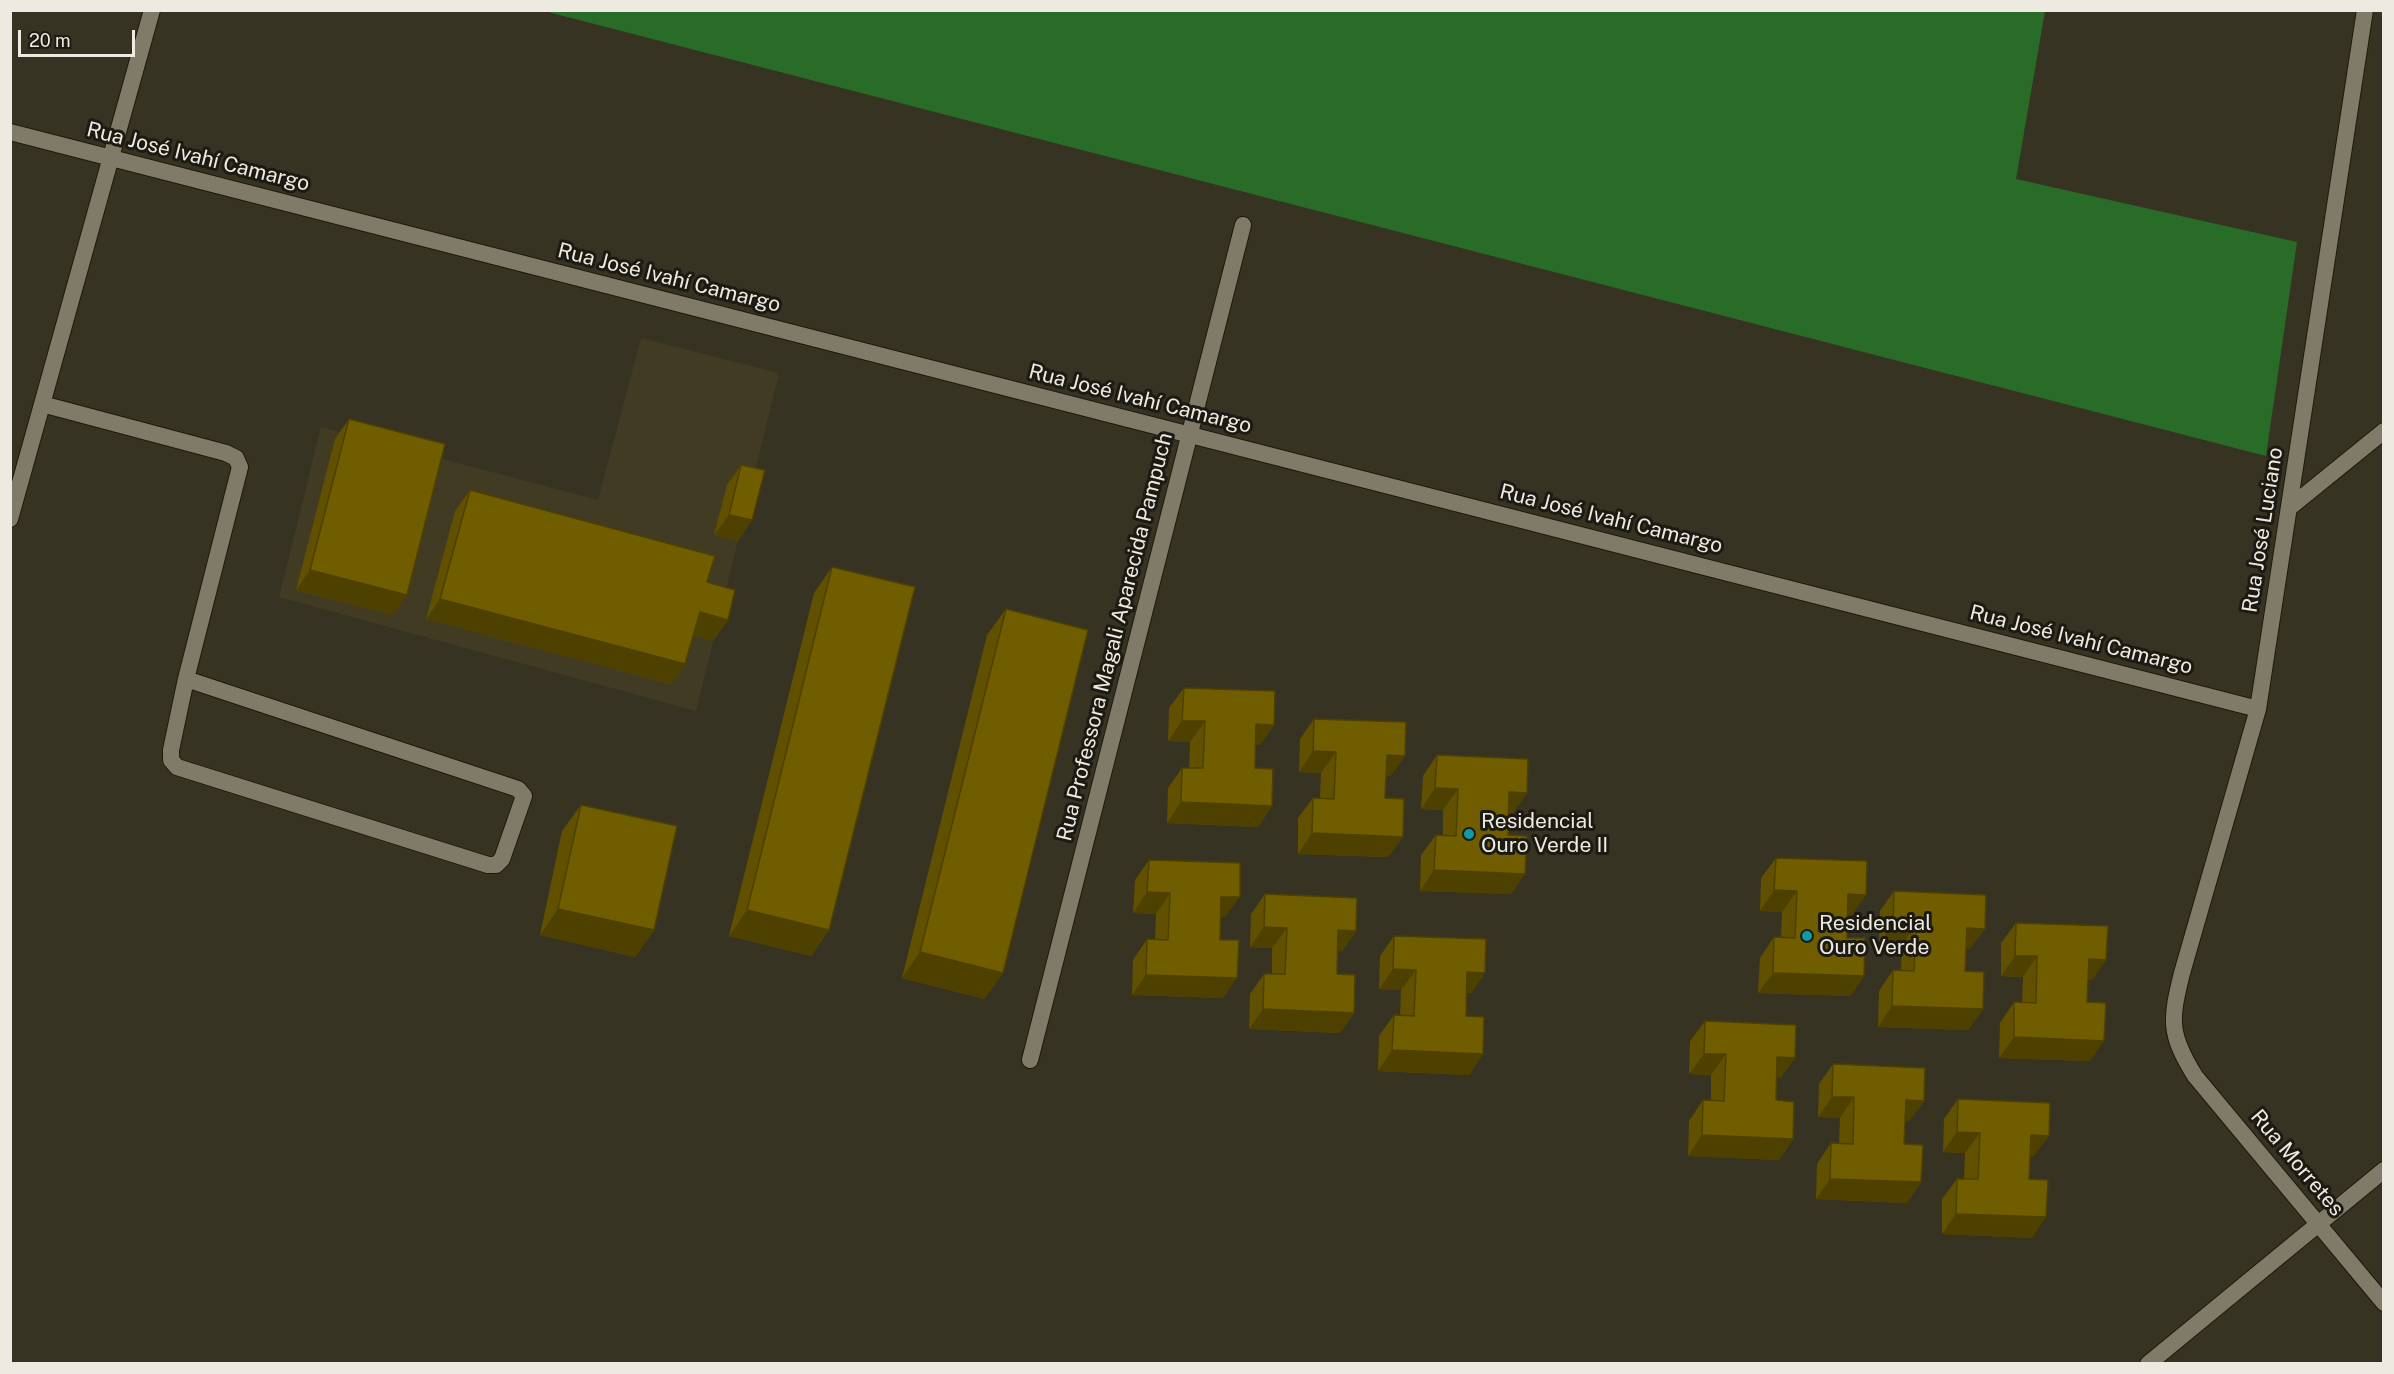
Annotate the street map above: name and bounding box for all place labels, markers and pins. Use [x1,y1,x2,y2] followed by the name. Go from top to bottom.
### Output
[1481,809,1608,859] place label: Residencial Ouro Verde II
[1462,827,1476,841] marker: Residencial Ouro Verde II
[1819,911,1931,961] place label: Residencial Ouro Verde
[1800,929,1814,943] marker: Residencial Ouro Verde

